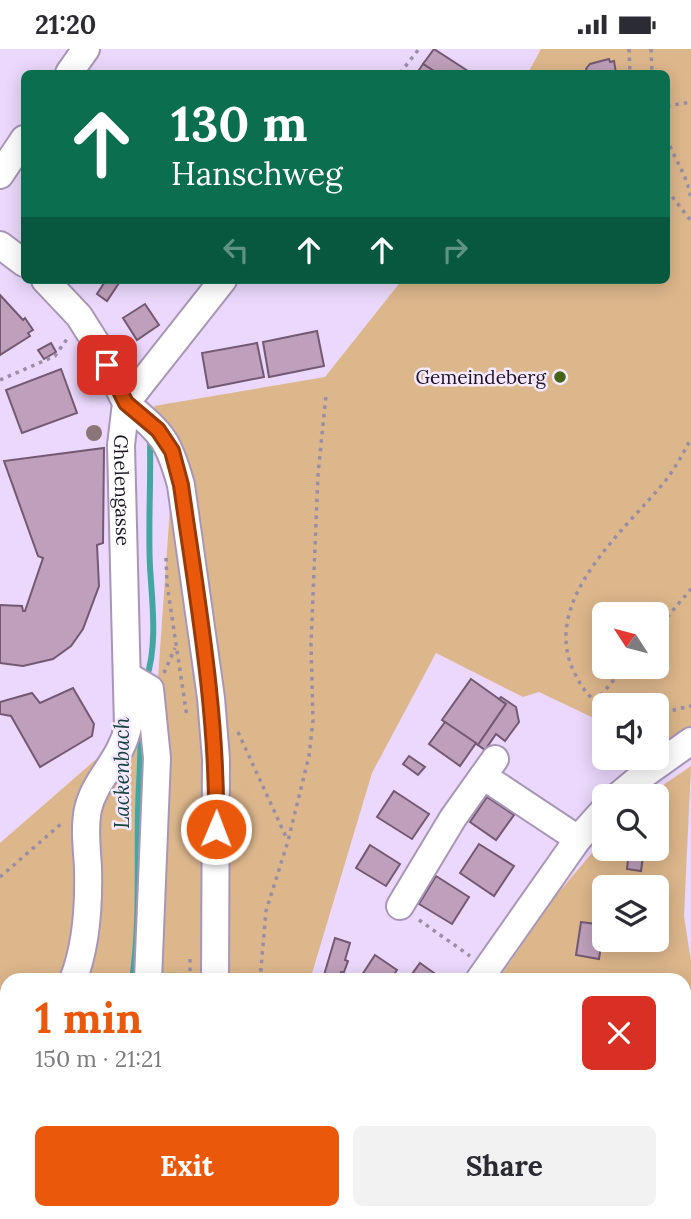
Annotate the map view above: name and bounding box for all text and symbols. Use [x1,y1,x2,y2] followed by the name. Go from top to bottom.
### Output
[35,8,96,41] text: 21:20
[171,92,307,154] text: 130 m
[56,98,147,189] icon: ahead
[171,153,343,194] text: Hanschweg
[217,231,255,269] icon: left
[290,231,328,269] icon: ahead
[363,231,401,269] icon: ahead
[436,231,474,269] icon: right
[77,335,137,395] pin
[88,346,126,384] icon: arrive
[415,365,546,389] place label: Gemeindeberg
[552,369,568,385] marker: Gemeindeberg
[109,433,136,546] street label: Ghelengasse
[592,602,668,679] north arrow
[592,602,669,952] map controls
[592,693,669,770] button: sound
[108,717,135,829] water label: Lackenbach
[592,784,669,861] button: search
[179,792,253,866] position arrow
[592,875,669,952] button: layers
[35,991,142,1045] text: 1 min
[582,996,656,1070] button: close
[35,1044,162,1073] text: 150 m · 21:21
[35,1126,339,1206] button: Exit
[353,1126,656,1206] button: Share

